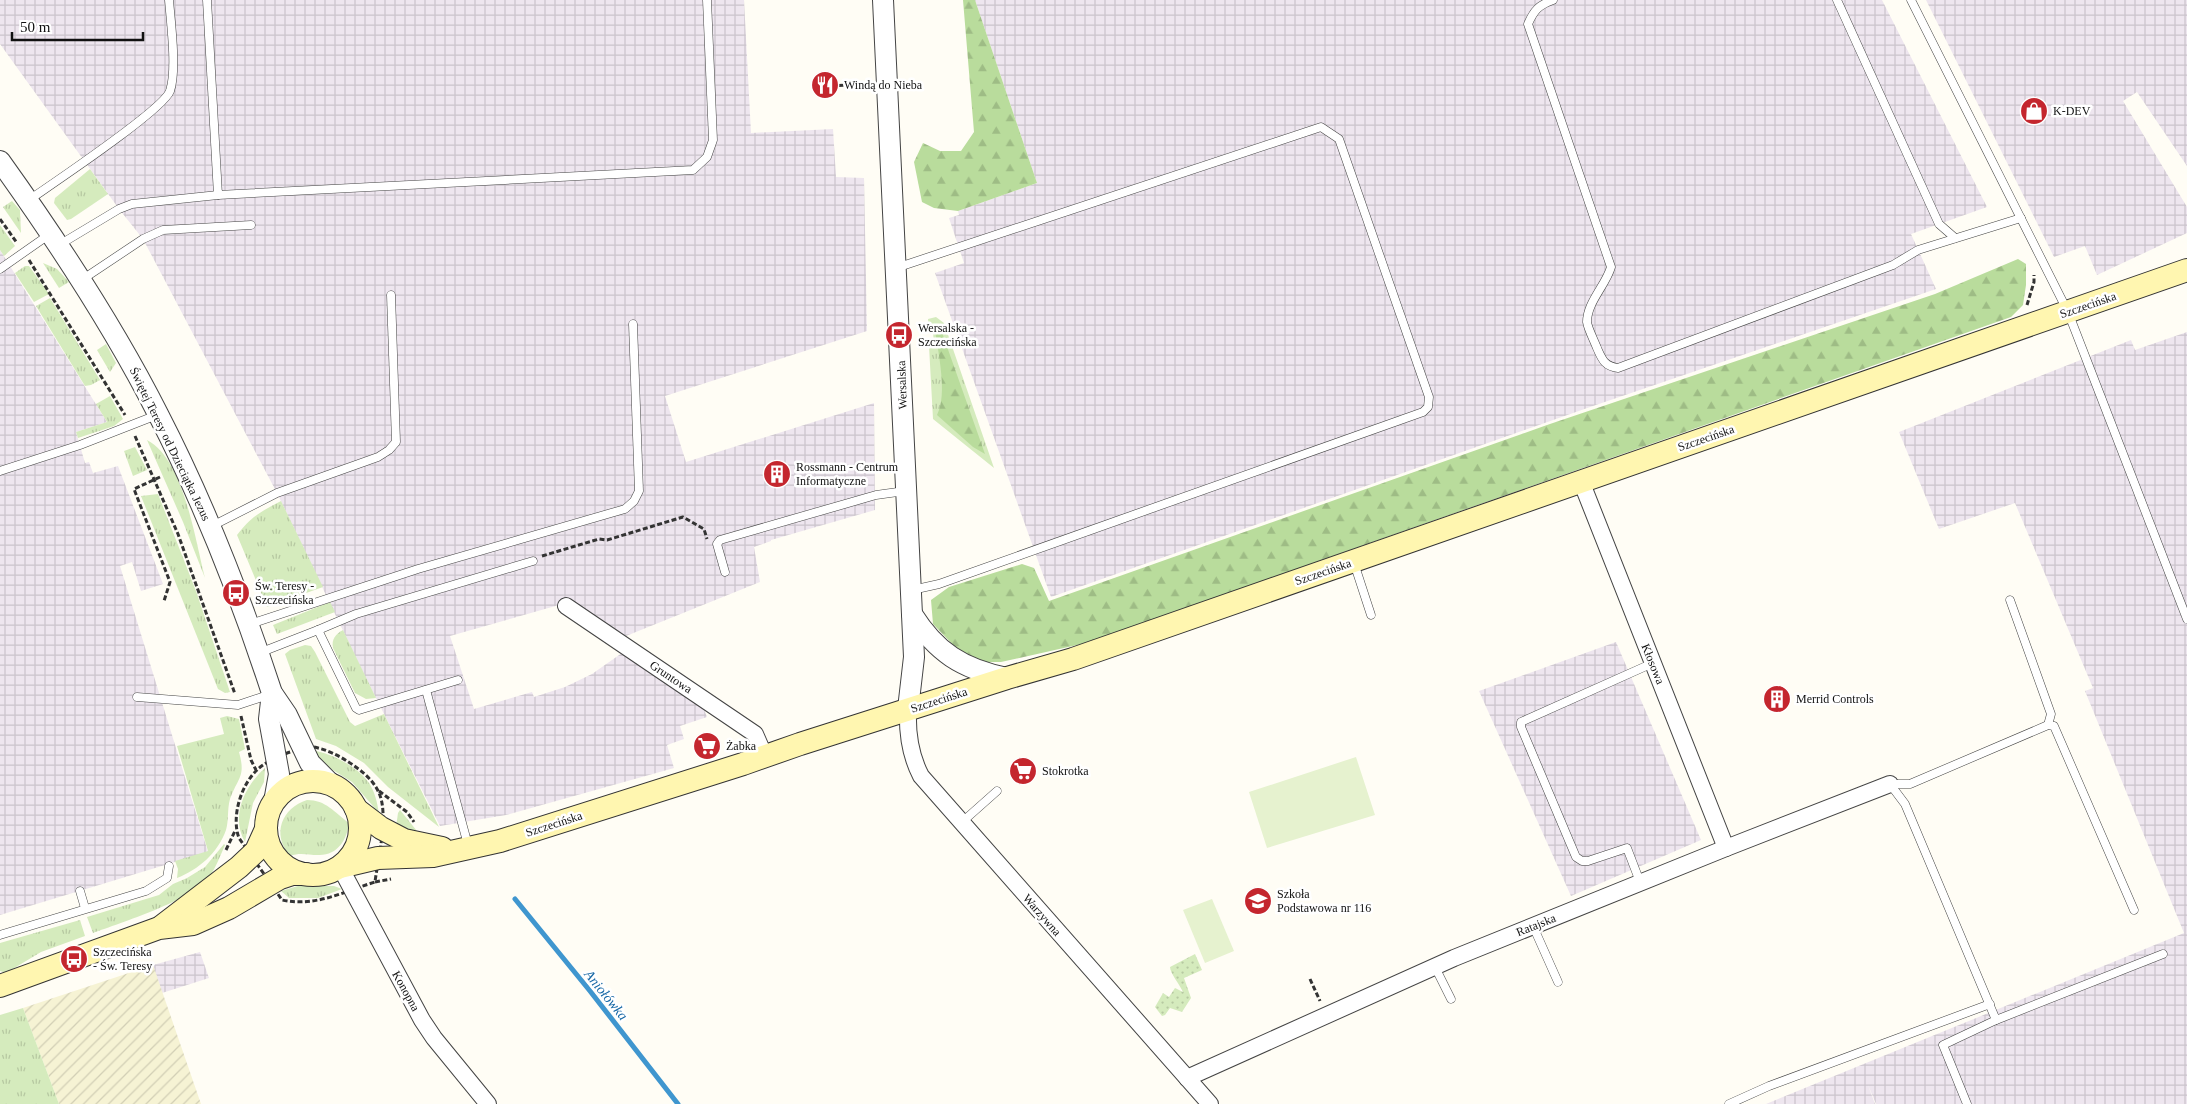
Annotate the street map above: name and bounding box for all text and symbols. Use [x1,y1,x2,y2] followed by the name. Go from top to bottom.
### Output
[12,10,144,42] scale bar
[20,19,51,35] text: 50 m
[810,70,840,100] restaurant icon: Windą do Nieba
[844,78,923,92] place label: Windą do Nieba
[2019,96,2049,126] shop icon: K-DEV
[2053,104,2091,118] place label: K-DEV
[2058,289,2119,321] street label: Szczecińska
[884,320,914,350] bus stop icon: Wersalska - Szczecińska
[918,321,977,349] place label: Wersalska - Szczecińska
[894,360,910,410] street label: Wersalska
[127,365,213,523] street label: Świętej Teresy od Dzieciątka Jezus
[1676,422,1737,454] street label: Szczecińska
[762,459,792,489] building icon: Rossmann - Centrum Informatyczne
[796,460,899,488] place label: Rossmann - Centrum Informatyczne
[1293,556,1354,588] street label: Szczecińska
[221,578,251,608] bus stop icon: Św. Teresy - Szczecińska
[255,579,314,607] place label: Św. Teresy - Szczecińska
[1639,642,1668,687] street label: Kłosowa
[647,658,695,697] street label: Gruntowa
[909,684,970,716] street label: Szczecińska
[1762,684,1792,714] building icon: Merrid Controls
[1796,692,1874,706] place label: Merrid Controls
[692,731,722,761] supermarket icon: Żabka
[726,739,757,753] place label: Żabka
[1008,756,1038,786] supermarket icon: Stokrotka
[1042,764,1089,778] place label: Stokrotka
[524,808,585,840] street label: Szczecińska
[1243,886,1273,916] school or university icon: Szkoła Podstawowa nr 116
[1277,887,1371,915] place label: Szkoła Podstawowa nr 116
[1020,891,1064,939] street label: Warzywna
[1514,911,1558,939] street label: Ratajska
[59,944,89,974] bus stop icon: Szczecińska - Św. Teresy
[93,945,152,973] place label: Szczecińska - Św. Teresy
[581,966,631,1023] water label: Aniołówka
[389,968,423,1014] street label: Konopna

